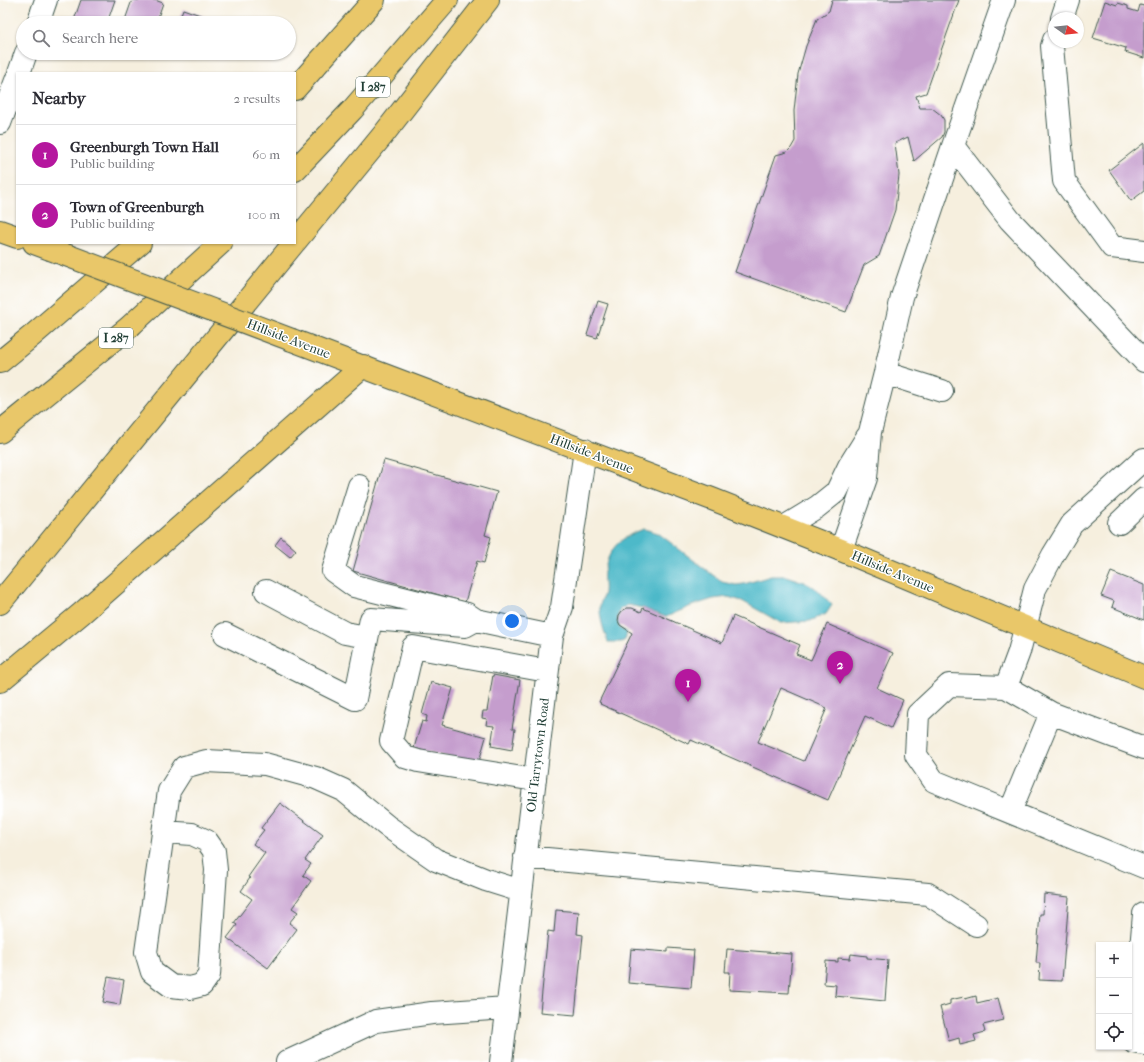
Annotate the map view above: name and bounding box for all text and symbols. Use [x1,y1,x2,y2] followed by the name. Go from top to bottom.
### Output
[1048,12,1084,48] north arrow
[16,16,296,60] search box
[30,27,52,49] icon: search
[62,29,138,47] text: Search here
[356,77,390,97] road number: I 287
[32,88,86,108] text: Nearby
[234,91,280,106] text: 2 results
[70,138,219,156] text: Greenburgh Town Hall
[43,147,47,162] text: 1
[252,147,280,162] text: 60 m
[70,156,155,171] text: Public building
[70,198,204,216] text: Town of Greenburgh
[42,207,48,222] text: 2
[247,207,280,222] text: 100 m
[70,216,155,231] text: Public building
[245,316,333,361] street label: Hillside Avenue
[99,328,133,348] road number: I 287
[548,431,636,476] street label: Hillside Avenue
[849,547,937,596] street label: Hillside Avenue
[502,611,522,631] your location
[827,651,853,684] pin: 2
[675,669,701,702] pin: 1
[523,696,552,813] street label: Old Tarrytown Road
[1096,942,1132,1050] map controls
[1096,942,1132,978] button: +
[1096,978,1132,1014] button: −
[1096,1014,1132,1050] button: locate

